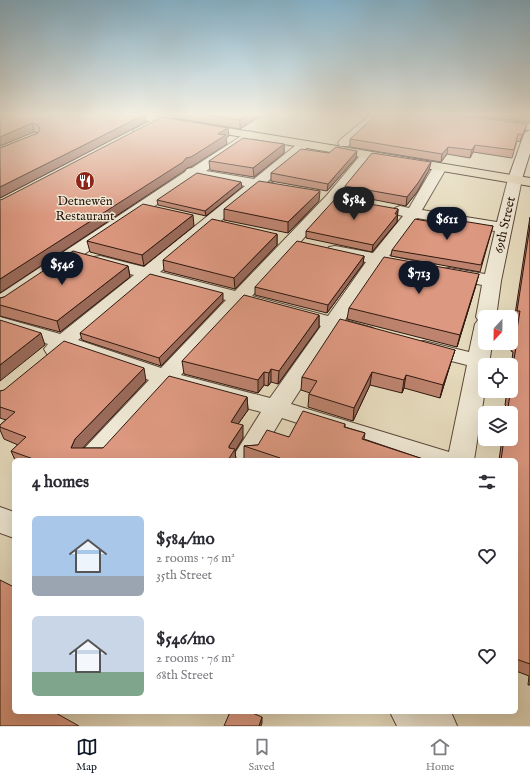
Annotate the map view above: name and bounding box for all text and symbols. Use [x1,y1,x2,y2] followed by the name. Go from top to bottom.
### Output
[74,170,96,192] restaurant icon: Detnewēn Restaurant
[330,187,378,221] pin: $584
[342,191,366,208] text: $584
[56,193,115,225] place label: Detnewēn Restaurant
[490,194,520,255] street label: 69th Street
[423,207,471,241] pin: $611
[436,211,458,228] text: $611
[38,252,86,286] pin: $546
[50,256,74,273] text: $546
[395,261,443,295] pin: $713
[408,265,430,282] text: $713
[478,310,518,350] north arrow
[478,310,518,446] map controls
[478,358,518,398] button: locate
[478,406,518,446] button: layers
[476,471,498,493] icon: filters
[32,472,89,493] text: 4 homes
[156,529,215,550] text: $584/mo
[64,532,112,580] icon: home
[476,545,498,567] icon: heart
[156,550,235,567] text: 2 rooms · 76 m²
[156,567,212,584] text: 35th Street
[156,629,215,650] text: $546/mo
[64,632,112,680] icon: home
[476,645,498,667] icon: heart
[156,650,235,667] text: 2 rooms · 76 m²
[156,667,213,684] text: 68th Street
[76,736,98,774] tab: Map
[249,736,275,774] tab: Saved
[426,736,454,774] tab: Home

